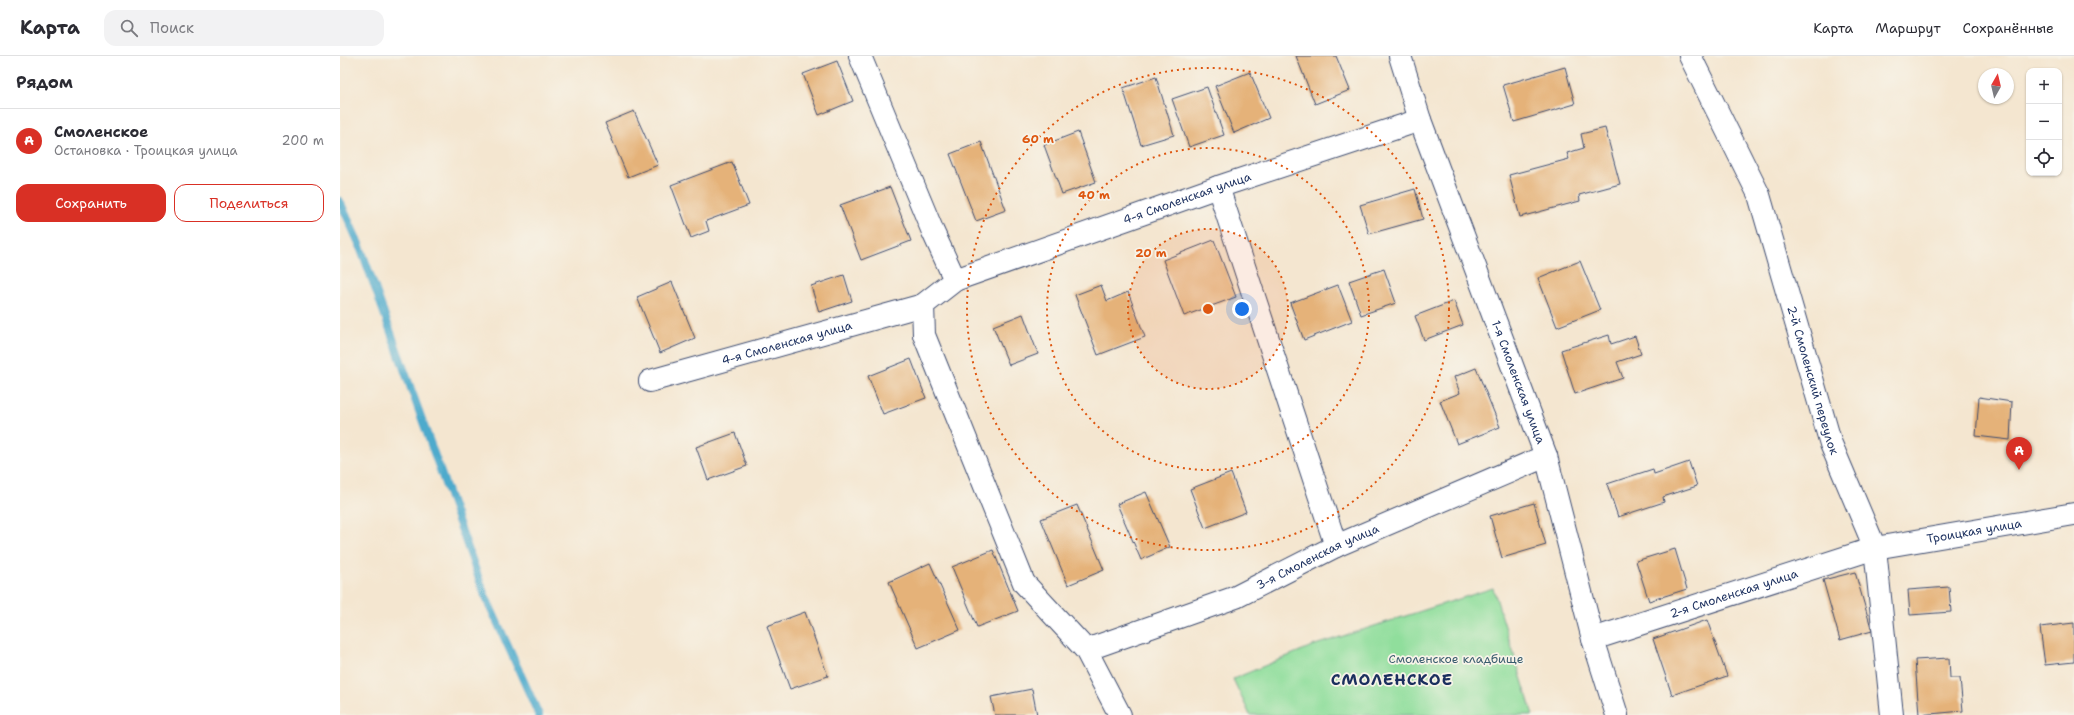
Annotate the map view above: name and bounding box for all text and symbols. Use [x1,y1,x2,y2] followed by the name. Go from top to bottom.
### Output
[104,10,384,46] search box
[20,15,80,40] text: Карта
[118,17,140,39] icon: search
[150,18,194,38] text: Поиск
[1813,19,1853,37] text: Карта
[1875,19,1941,37] text: Маршрут
[1963,19,2054,37] text: Сохранённые
[1978,68,2014,104] north arrow
[2026,68,2062,176] map controls
[2026,68,2062,104] button: +
[16,71,73,93] text: Рядом
[2026,104,2062,140] button: −
[54,122,148,142] text: Смоленское
[1022,131,1054,147] text: 60 m
[24,132,34,149] text: A
[282,132,324,149] text: 200 m
[2026,140,2062,176] button: locate
[54,142,238,159] text: Остановка · Троицкая улица
[1121,168,1254,228] street label: 4-я Смоленская улица
[16,184,166,222] button: Сохранить
[174,184,324,222] button: Поделиться
[1078,187,1110,203] text: 40 m
[1135,245,1167,261] text: 20 m
[1232,299,1252,319] your location
[1201,302,1215,316] centre of rings
[1783,304,1843,458] street label: 2-й Смоленский переулок
[720,317,854,369] street label: 4-я Смоленская улица
[1488,318,1549,447] street label: 1-я Смоленская улица
[2006,437,2032,470] pin: A
[1926,515,2023,547] street label: Троицкая улица
[1253,520,1382,593] street label: 3-я Смоленская улица
[1668,565,1800,622] street label: 2-я Смоленская улица
[1389,651,1524,667] park label: Смоленское кладбище
[1331,669,1453,690] district label: СМОЛЕНСКОЕ

